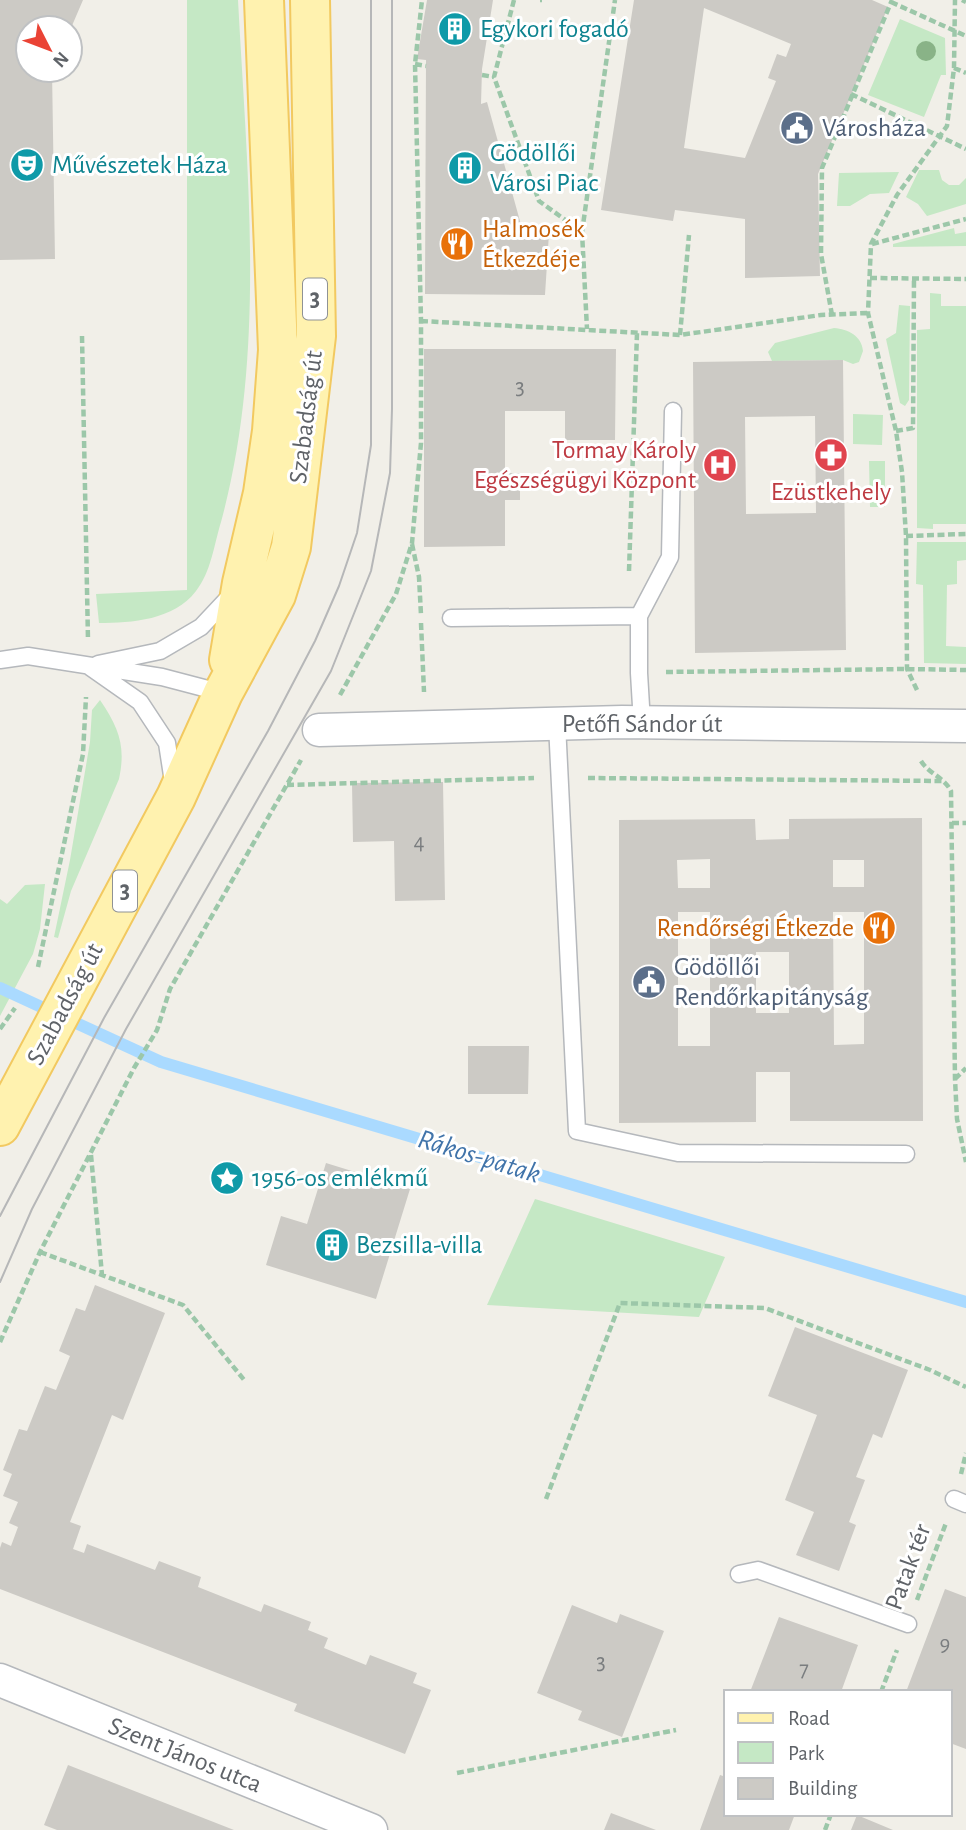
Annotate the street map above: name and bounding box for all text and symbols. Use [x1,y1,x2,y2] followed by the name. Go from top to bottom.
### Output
[436,10,474,48] building icon: Egykori fogadó
[14,14,84,84] north arrow
[480,16,629,42] place label: Egykori fogadó
[49,48,72,71] text: N
[778,109,816,147] public building icon: Városháza
[822,115,926,141] place label: Városháza
[490,140,598,196] place label: Gödöllői Városi Piac
[8,146,46,184] theatre icon: Művészetek Háza
[446,149,484,187] building icon: Gödöllői Városi Piac
[52,152,228,178] place label: Művészetek Háza
[482,216,585,272] place label: Halmosék Étkezdéje
[438,225,476,263] restaurant icon: Halmosék Étkezdéje
[303,278,327,320] road number: 3
[285,349,327,485] street label: Szabadság út
[515,376,525,399] house number: 3
[812,436,850,474] pharmacy icon: Ezüstkehely
[474,437,696,493] place label: Tormay Károly Egészségügyi Központ
[701,446,739,484] hospital icon: Tormay Károly Egészségügyi Központ
[771,479,891,505] place label: Ezüstkehely
[562,711,722,737] street label: Petőfi Sándor út
[413,831,425,854] house number: 4
[113,870,137,912] road number: 3
[860,909,898,947] restaurant icon: Rendőrségi Étkezde
[657,913,854,941] place label: Rendőrségi Étkezde
[22,939,108,1069] street label: Szabadság út
[674,954,869,1010] place label: Gödöllői Rendőrkapitányság
[630,963,668,1001] public building icon: Gödöllői Rendőrkapitányság
[414,1125,544,1189] water label: Rákos-patak
[208,1159,246,1197] place icon: 1956-os emlékmű
[252,1165,428,1191] place label: 1956-os emlékmű
[313,1226,351,1264] building icon: Bezsilla-villa
[356,1232,483,1258] place label: Bezsilla-villa
[880,1520,936,1614] street label: Patak tér
[940,1633,950,1656] house number: 9
[596,1651,606,1674] house number: 3
[799,1658,809,1681] house number: 7
[724,1690,952,1816] legend
[788,1708,830,1729] text: Road
[105,1712,265,1798] street label: Szent János utca
[788,1743,825,1764] text: Park
[788,1778,858,1799] text: Building

